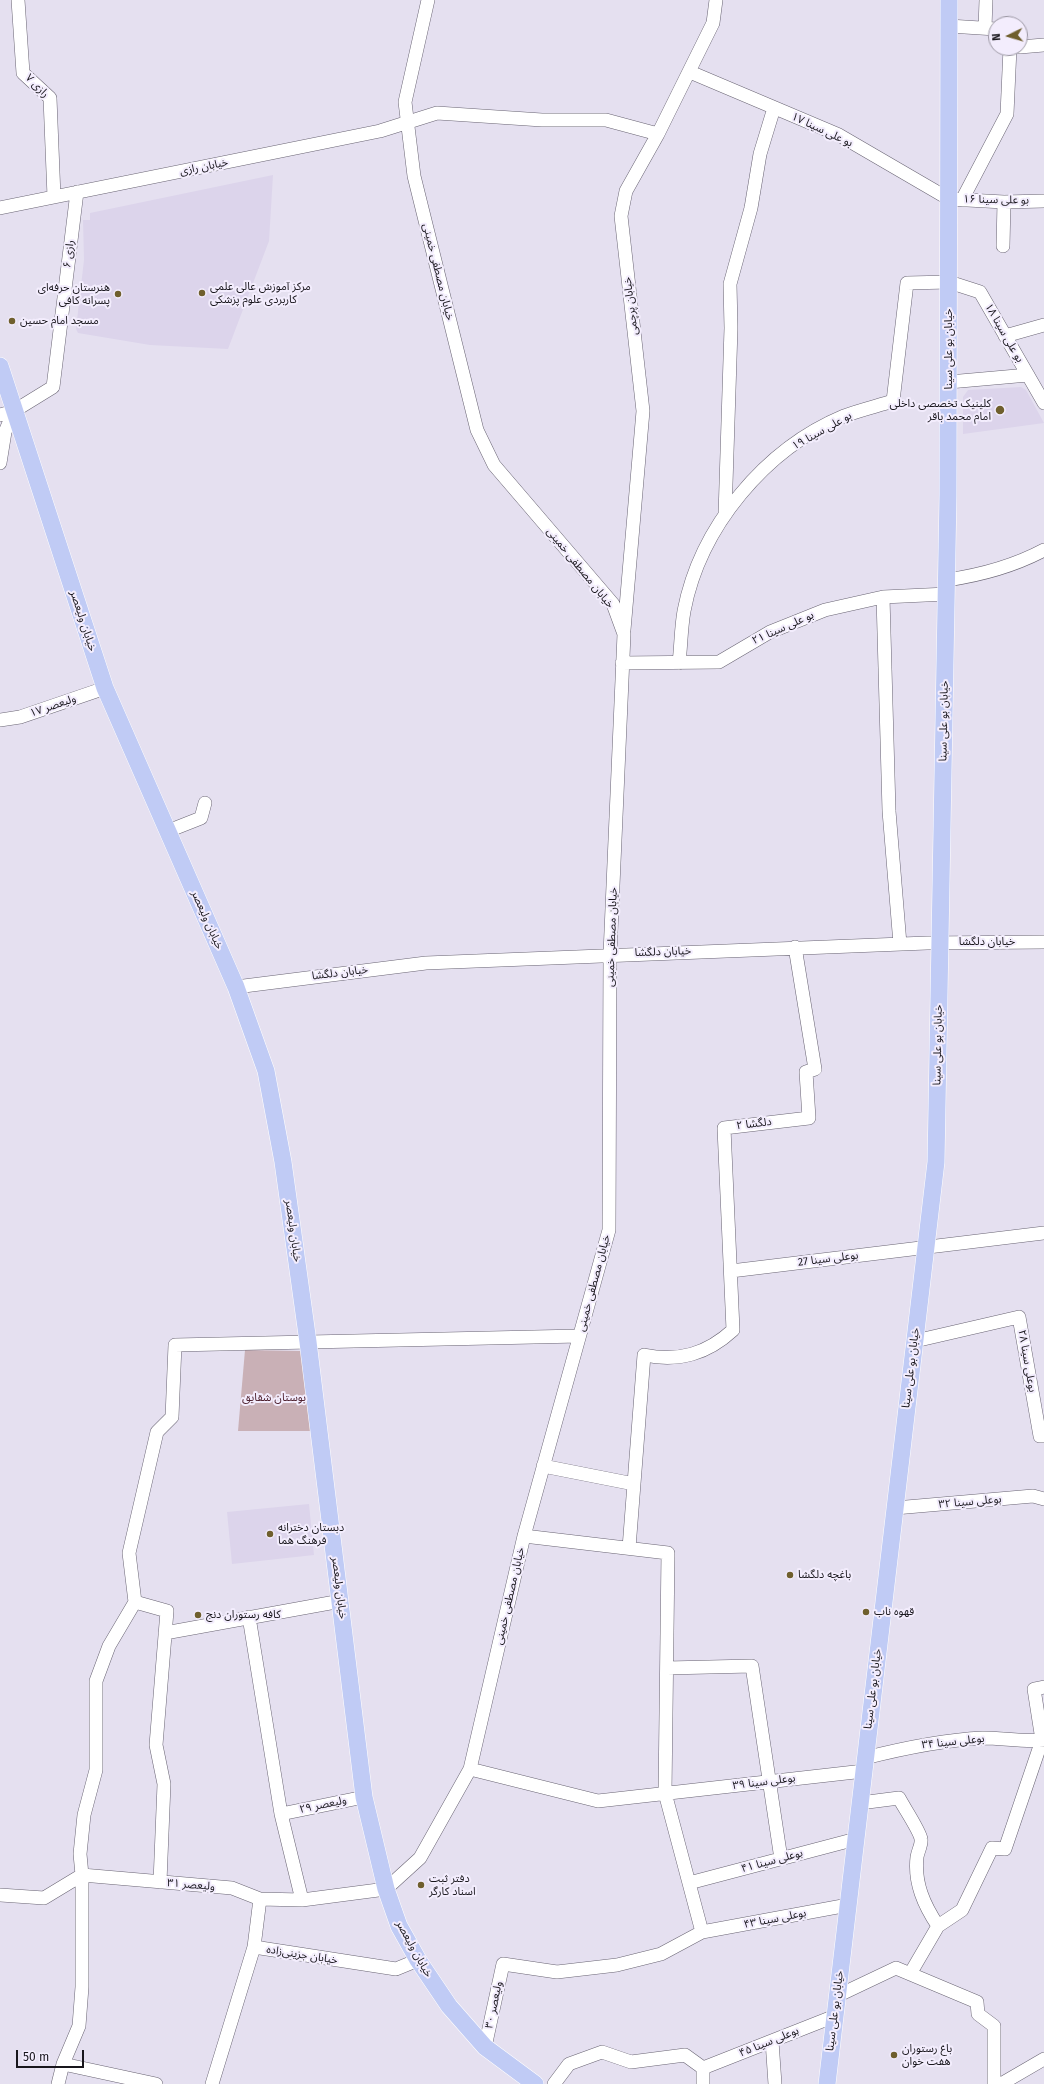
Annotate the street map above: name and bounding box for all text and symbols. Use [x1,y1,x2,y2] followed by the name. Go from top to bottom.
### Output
[988,16,1028,56] north arrow
[990,33,1003,41] text: N
[22,71,52,101] street label: رازی ۷
[789,110,855,150] street label: بو علی سینا ۱۷
[179,156,229,178] street label: خیابان رازی
[963,193,1029,207] street label: بو علی سینا ۱۶
[420,222,456,322] street label: خیابان مصطفی خمینی
[61,239,77,269] street label: رازی ۶
[621,276,641,336] street label: خیابان پرچمی
[210,280,311,306] place label: مرکز آموزش عالی علمی کاربردی علوم پزشکی
[38,281,110,307] place label: هنرستان حرفه‌ای پسرانه کافی
[197,288,207,298] marker: مرکز آموزش عالی علمی کاربردی علوم پزشکی
[113,289,123,299] marker: هنرستان حرفه‌ای پسرانه کافی
[982,301,1026,365] street label: بو علی سینا ۱۸
[942,308,956,390] street label: خیابان بو علی سینا
[20,314,99,328] place label: مسجد امام حسین
[7,316,17,326] marker: مسجد امام حسین
[890,397,991,423] place label: کلینیک تخصصی داخلی امام محمد باقر
[994,404,1006,416] marker: کلینیک تخصصی داخلی امام محمد باقر
[790,409,854,453] street label: بو علی سینا ۱۹
[544,525,616,611] street label: خیابان مصطفی خمینی
[67,589,99,653] street label: خیابان ولیعصر
[750,609,816,647] street label: بو علی سینا ۲۱
[937,680,951,762] street label: خیابان بو علی سینا
[28,692,78,720] street label: ولیعصر ۱۷
[604,887,620,987] street label: خیابان مصطفی خمینی
[188,889,226,951] street label: خیابان ولیعصر
[959,935,1015,949] street label: خیابان دلگشا
[634,944,692,960] street label: خیابان دلگشا
[311,963,369,983] street label: خیابان دلگشا
[931,1004,945,1086] street label: خیابان بو علی سینا
[736,1115,772,1133] street label: دلگشا ۲
[282,1199,304,1263] street label: خیابان ولیعصر
[575,1233,613,1333] street label: خیابان مصطفی خمینی
[797,1249,859,1269] street label: بوعلی سینا 27
[900,1327,922,1409] street label: خیابان بو علی سینا
[1015,1329,1039,1393] street label: بوعلی سینا ۲۸
[242,1391,306,1405] park label: بوستان شقایق
[938,1493,1002,1511] street label: بوعلی سینا ۳۲
[278,1521,344,1547] place label: دبستان دخترانه فرهنگ هما
[265,1529,275,1539] marker: دبستان دخترانه فرهنگ هما
[492,1546,528,1646] street label: خیابان مصطفی خمینی
[329,1556,349,1620] street label: خیابان ولیعصر
[798,1568,851,1582] place label: باغچه دلگشا
[785,1570,795,1580] marker: باغچه دلگشا
[874,1605,914,1619] place label: قهوه ناب
[861,1607,871,1617] marker: قهوه ناب
[206,1608,281,1622] place label: کافه رستوران دنج
[193,1610,203,1620] marker: کافه رستوران دنج
[862,1648,884,1730] street label: خیابان بو علی سینا
[921,1732,985,1752] street label: بوعلی سینا ۳۴
[732,1772,796,1792] street label: بوعلی سینا ۳۹
[298,1794,348,1816] street label: ولیعصر ۲۹
[740,1846,804,1876] street label: بوعلی سینا ۴۱
[429,1872,476,1898] place label: دفتر ثبت اسناد کارگر
[167,1876,215,1894] street label: ولیعصر ۳۱
[416,1880,426,1890] marker: دفتر ثبت اسناد کارگر
[743,1906,807,1932] street label: بوعلی سینا ۴۳
[393,1918,435,1980] street label: خیابان ولیعصر
[265,1943,339,1967] street label: خیابان جزینی‌زاده
[824,1970,846,2052] street label: خیابان بو علی سینا
[483,1980,505,2030] street label: ولیعصر ۳۰
[737,2024,801,2060] street label: بوعلی سینا ۴۵
[18,2042,86,2068] scale bar
[902,2042,952,2068] place label: باغ رستوران هفت خوان
[23,2050,49,2064] text: 50 m
[889,2050,899,2060] marker: باغ رستوران هفت خوان

